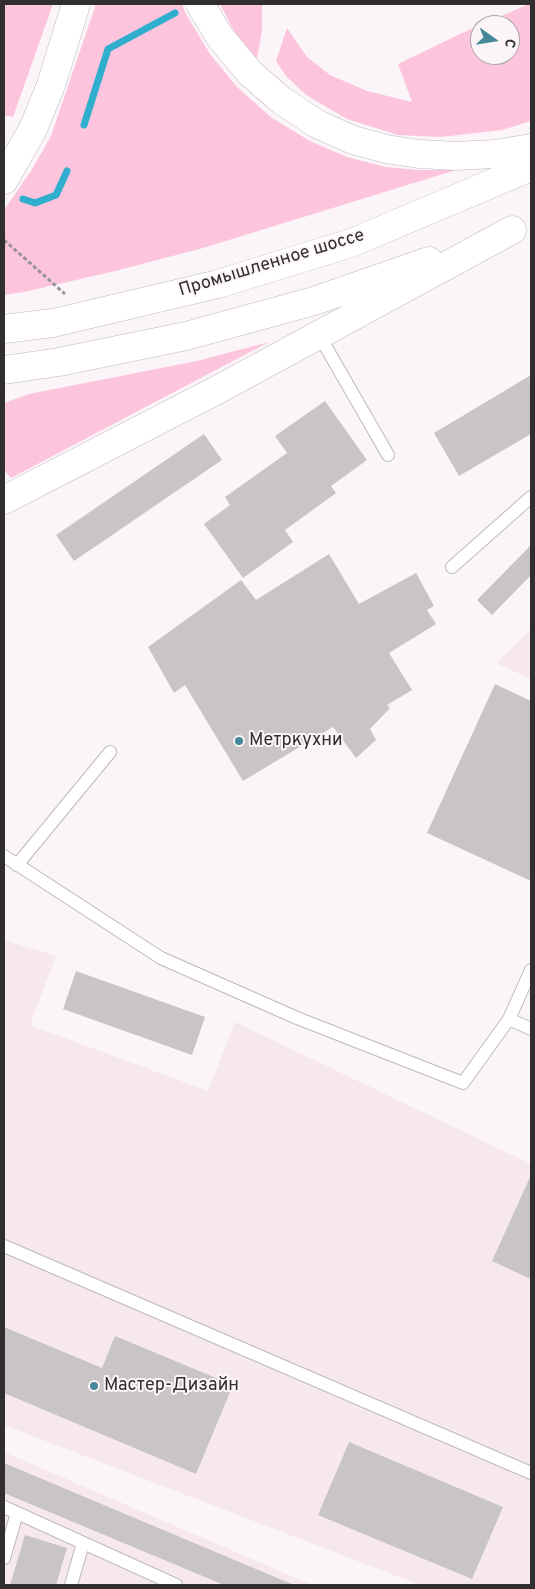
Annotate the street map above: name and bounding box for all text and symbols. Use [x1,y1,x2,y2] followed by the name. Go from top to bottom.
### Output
[470,15,520,65] north arrow
[500,37,518,50] text: С
[177,225,367,303] street label: Промышленное шоссе
[249,730,343,752] place label: Метркухни
[233,735,245,747] marker: Метркухни
[104,1375,239,1397] place label: Мастер-Дизайн
[88,1380,100,1392] marker: Мастер-Дизайн

